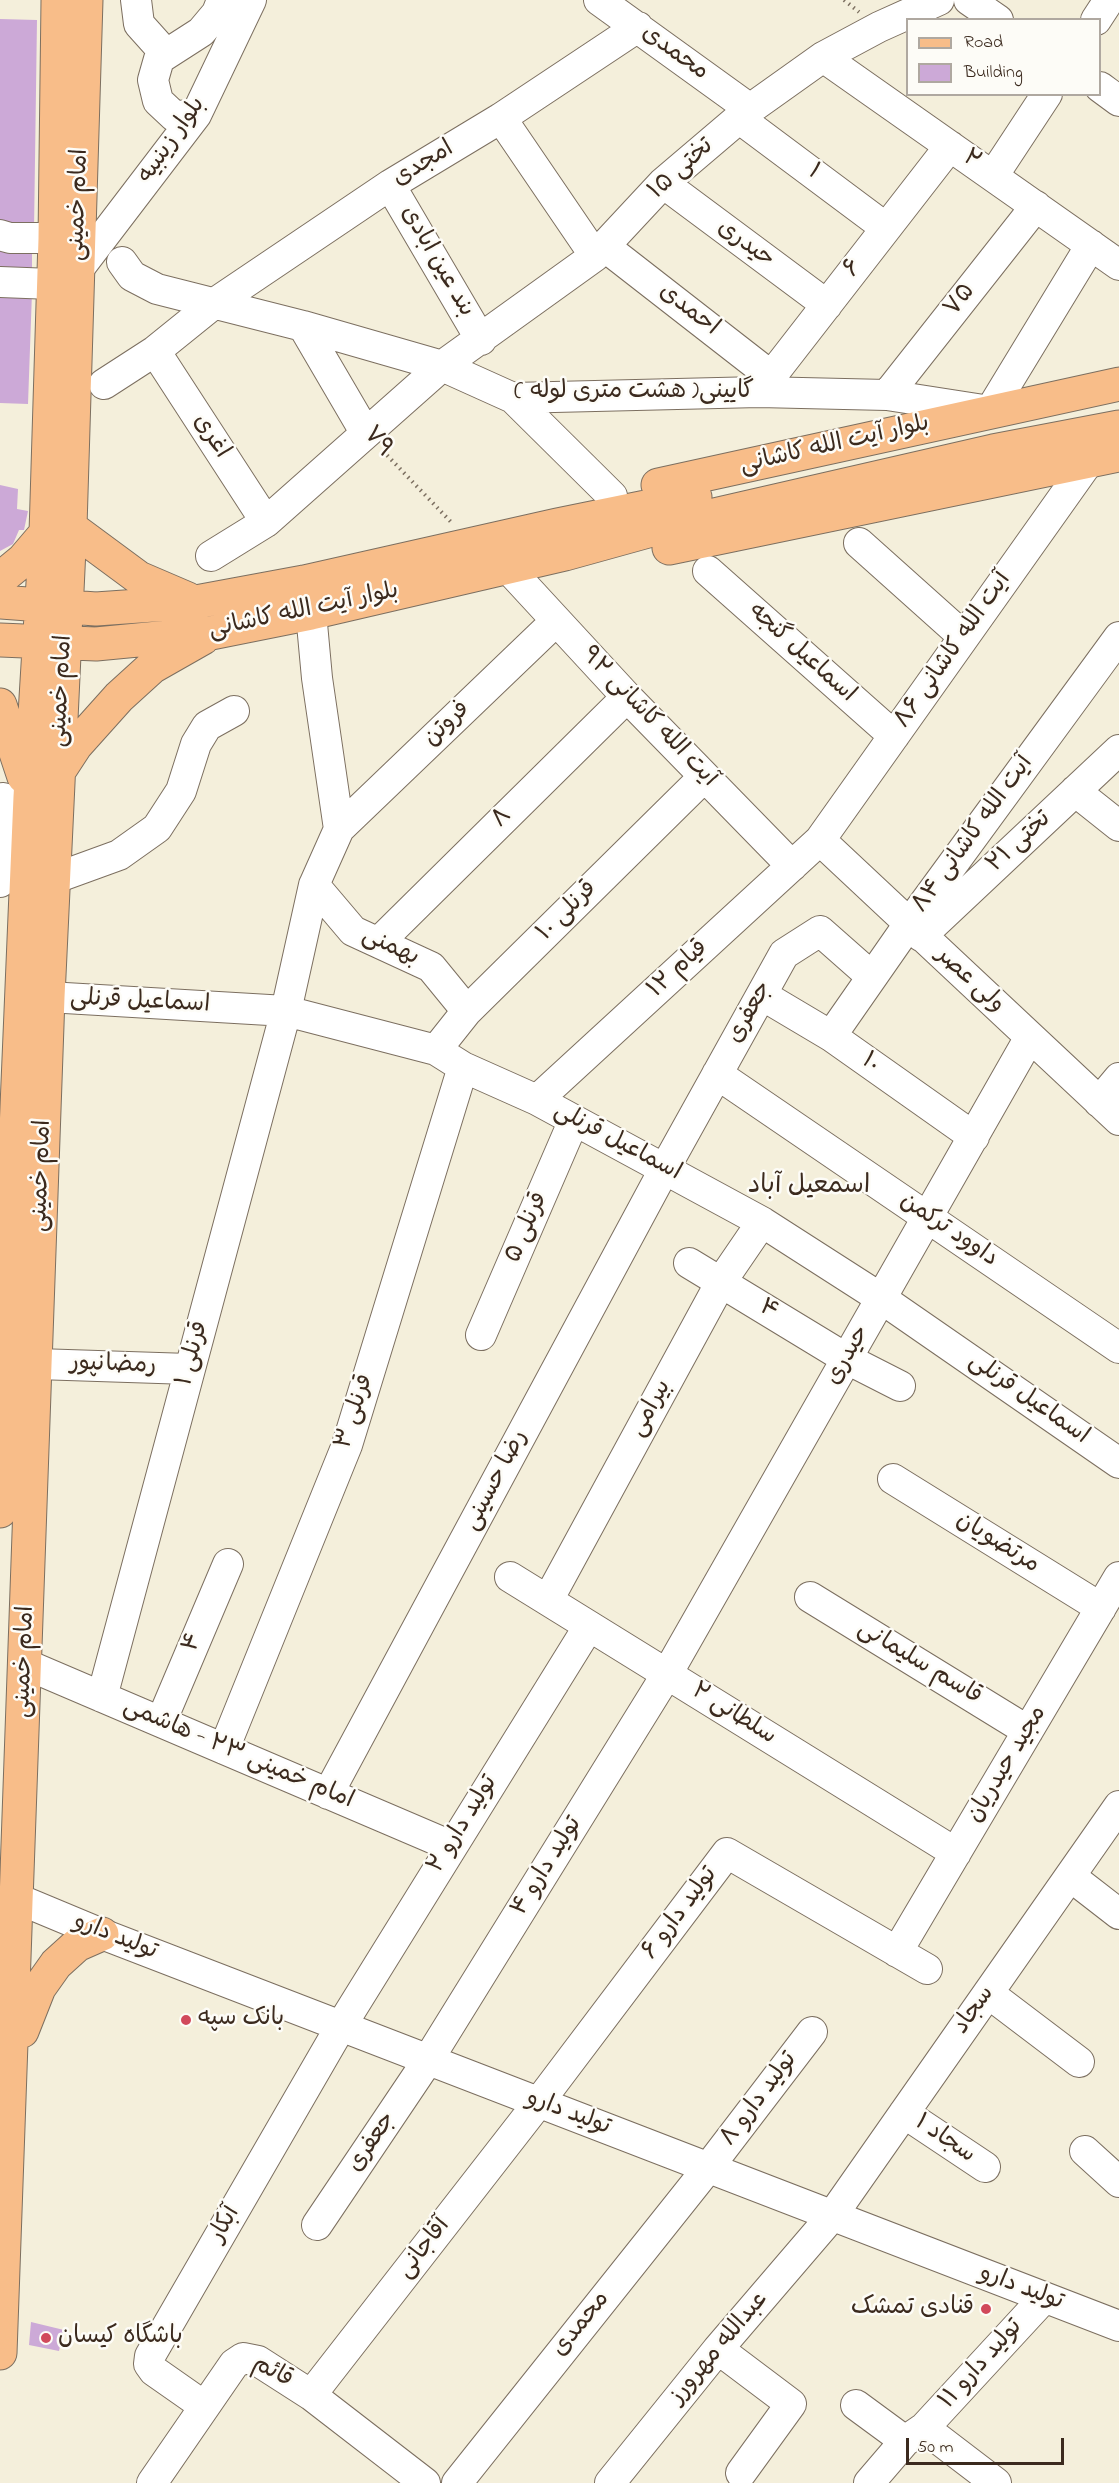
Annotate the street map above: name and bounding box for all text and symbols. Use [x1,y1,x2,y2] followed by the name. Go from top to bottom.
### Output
[906,18,1101,96] legend
[635,20,713,88] street label: محمدی
[964,30,1003,56] text: Road
[964,60,1023,86] text: Building
[133,92,213,190] street label: بلوار زینبیه
[643,133,721,207] street label: تختی ۱۵
[388,136,460,194] street label: امجدی
[956,145,986,177] street label: ۲
[64,148,96,262] street label: امام خمینی
[801,159,825,187] street label: ۱
[393,201,479,323] street label: بند عین ابادی
[711,215,779,275] street label: حیدری
[838,254,870,284] street label: ۶
[652,279,724,343] street label: احمدی
[939,279,983,323] street label: ۷۵
[514,379,754,407] street label: گایینی( هشت متری لوله )
[185,409,235,465] street label: اغری
[738,410,932,482] street label: بلوار آیت الله کاشانی
[356,421,398,465] street label: ۷۹
[889,567,1019,735] street label: آیت الله کاشانی ۸۶
[207,578,401,646] street label: بلوار آیت الله کاشانی
[741,598,861,710] street label: اسماعیل گنجه
[46,634,80,748] street label: امام خمینی
[574,642,722,794] street label: آیت الله کاشانی ۹۲
[419,696,477,754] street label: فروتن
[907,751,1041,919] street label: آیت الله کاشانی ۸۴
[487,803,519,835] street label: ۸
[982,806,1058,880] street label: تختی ۲۱
[532,876,604,948] street label: قرنلی ۱۰
[357,922,423,974] street label: بهمنی
[643,935,715,1005] street label: ۱۲ قیام
[928,942,1010,1020] street label: ولی عصر
[722,977,780,1049] street label: جعفری
[69,985,211,1021] street label: اسماعیل قرنلی
[855,1047,885,1081] street label: ۱۰
[548,1097,686,1189] street label: اسماعیل قرنلی
[27,1119,59,1233] street label: امام خمینی
[748,1172,870,1204] district label: اسمعیل آباد
[500,1188,556,1268] street label: قرنلی ۵
[893,1188,1003,1274] street label: داوود ترکمن
[753,1294,783,1328] street label: ۴
[172,1318,216,1390] street label: قرنلی ۱
[821,1321,877,1391] street label: حیدری
[962,1348,1094,1452] street label: اسماعیل قرنلی
[69,1350,157,1382] street label: رمضانپور
[330,1371,382,1453] street label: قرنلی ۳
[625,1375,679,1443] street label: بیرامی
[459,1426,535,1536] street label: رضا حسینی
[950,1507,1044,1581] street label: مرتضویان
[10,1605,42,1719] street label: امام خمینی
[852,1616,986,1712] street label: قاسم سلیمانی
[177,1629,211,1657] street label: ۴
[685,1678,781,1752] street label: ۲ سلطانی
[118,1693,358,1817] street label: امام خمینی ۲۳ - هاشمی
[962,1701,1054,1829] street label: مجید حیدریان
[423,1771,505,1879] street label: تولید دارو ۲
[506,1812,590,1922] street label: تولید دارو ۴
[637,1862,725,1966] street label: تولید دارو ۶
[69,1908,161,1968] street label: تولید دارو
[948,1981,1002,2041] street label: سجاد
[198,2006,284,2034] place label: بانک سپه
[179,2013,193,2027] marker: بانک سپه
[715,2047,805,2153] street label: تولید دارو ۸
[522,2085,614,2143] street label: تولید دارو
[342,2107,404,2179] street label: جعفری
[908,2109,980,2171] street label: سجاد ۱
[204,2202,248,2248] street label: آبکار
[392,2213,458,2285] street label: آقاجانی
[975,2260,1067,2318] street label: تولید دارو
[547,2286,617,2364] street label: محمدی
[664,2287,776,2411] street label: عبدالله مهرورز
[851,2295,974,2323] place label: قنادی تمشک
[979,2302,993,2316] marker: قنادی تمشک
[934,2314,1030,2416] street label: تولید دارو ۱۱
[58,2324,183,2352] place label: باشگاه کیسان
[39,2331,53,2345] marker: باشگاه کیسان
[247,2350,297,2396] street label: قائم
[909,2426,1066,2464] scale bar
[917,2435,954,2461] text: 50 m

